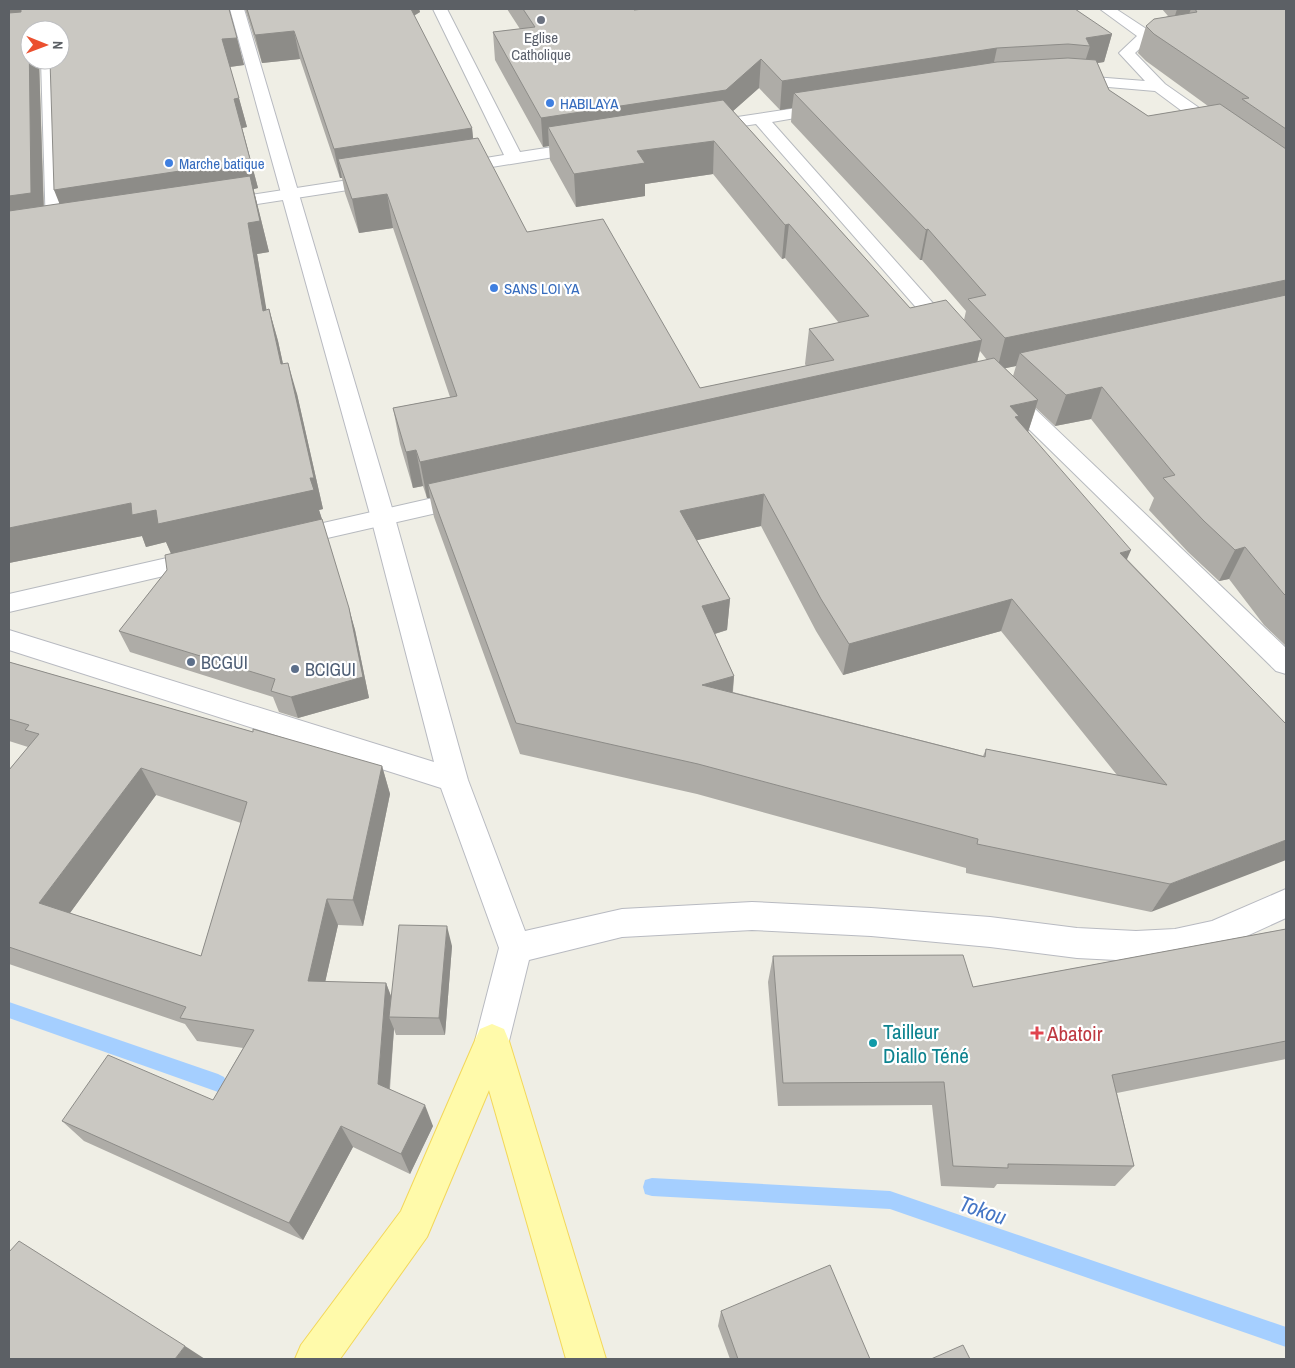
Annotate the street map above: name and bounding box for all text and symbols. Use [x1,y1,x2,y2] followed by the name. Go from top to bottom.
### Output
[535,14,547,26] marker: Eglise Catholique
[20,20,70,70] north arrow
[511,27,571,65] place label: Eglise Catholique
[49,41,67,50] text: N
[560,93,619,114] place label: HABILAYA
[544,97,556,109] marker: HABILAYA
[179,153,265,174] place label: Marche batique
[163,157,175,169] marker: Marche batique
[504,278,580,299] place label: SANS LOI YA
[488,282,500,294] marker: SANS LOI YA
[201,650,248,675] place label: BCGUI
[185,656,197,668] marker: BCGUI
[305,657,356,682] place label: BCIGUI
[289,663,301,675] marker: BCIGUI
[883,1017,969,1070] place label: Tailleur Diallo Téné
[1046,1019,1103,1048] place label: Abatoir
[1031,1027,1043,1039] marker: Abatoir
[867,1037,879,1049] marker: Tailleur Diallo Téné
[956,1188,1010,1232] water label: Tokou

